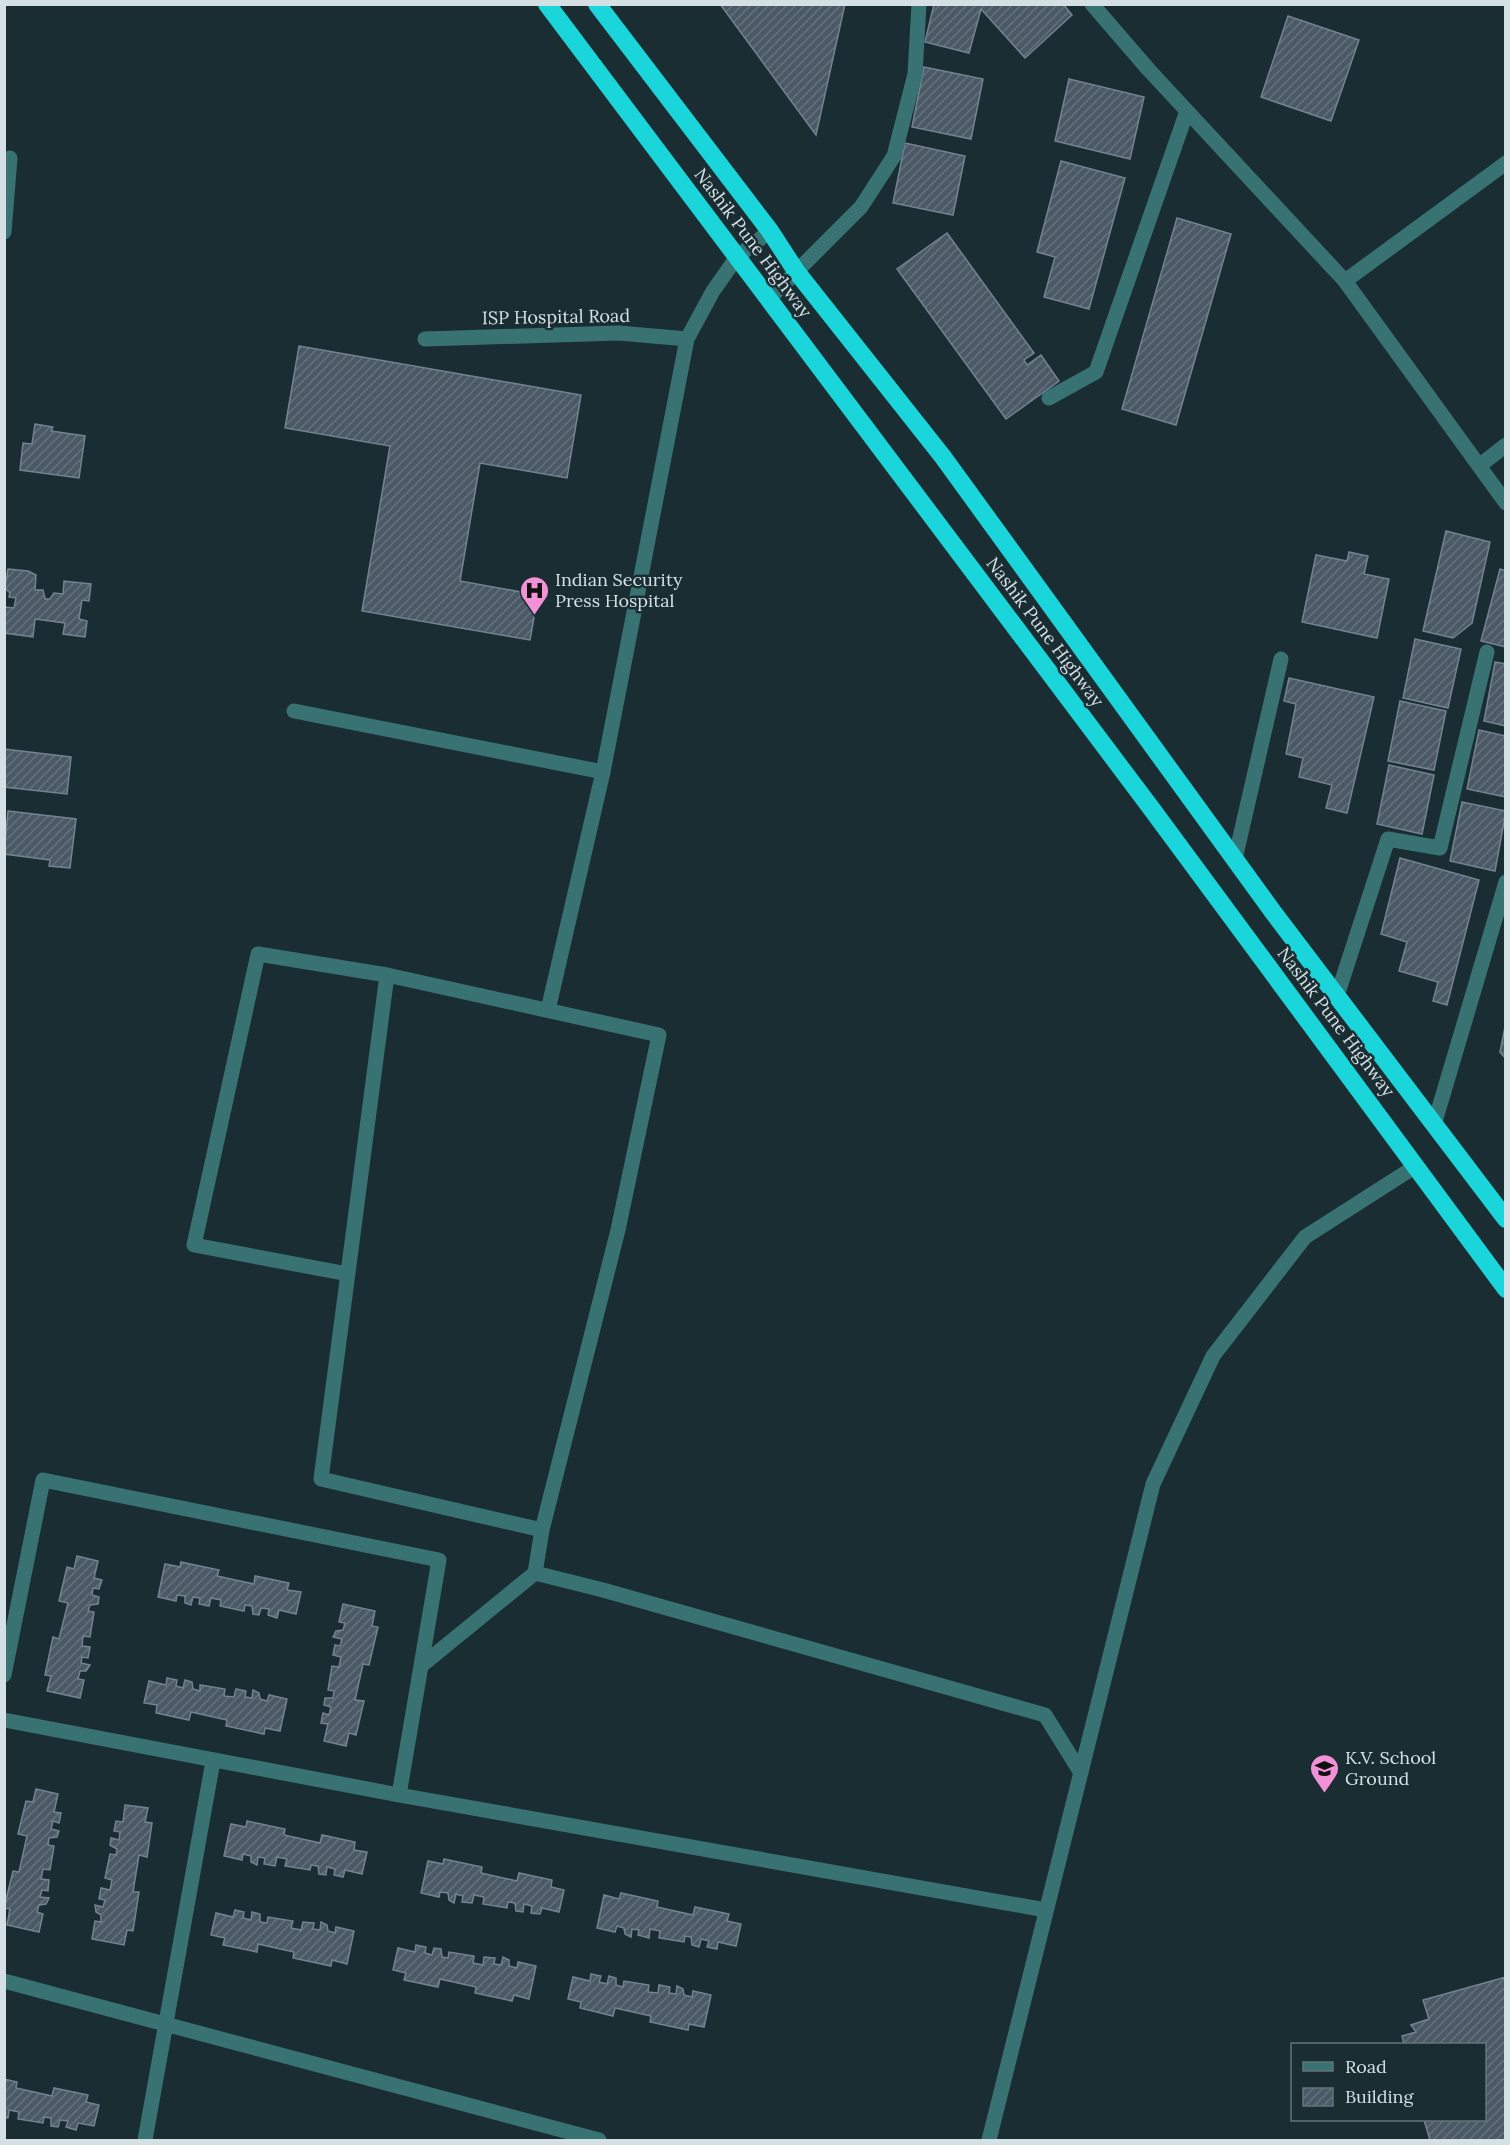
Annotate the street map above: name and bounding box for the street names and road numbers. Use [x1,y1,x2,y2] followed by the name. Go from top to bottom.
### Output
[690,163,817,322] street label: Nashik Pune Highway
[482,304,630,329] street label: ISP Hospital Road
[982,552,1109,711] street label: Nashik Pune Highway
[1273,942,1400,1101] street label: Nashik Pune Highway

